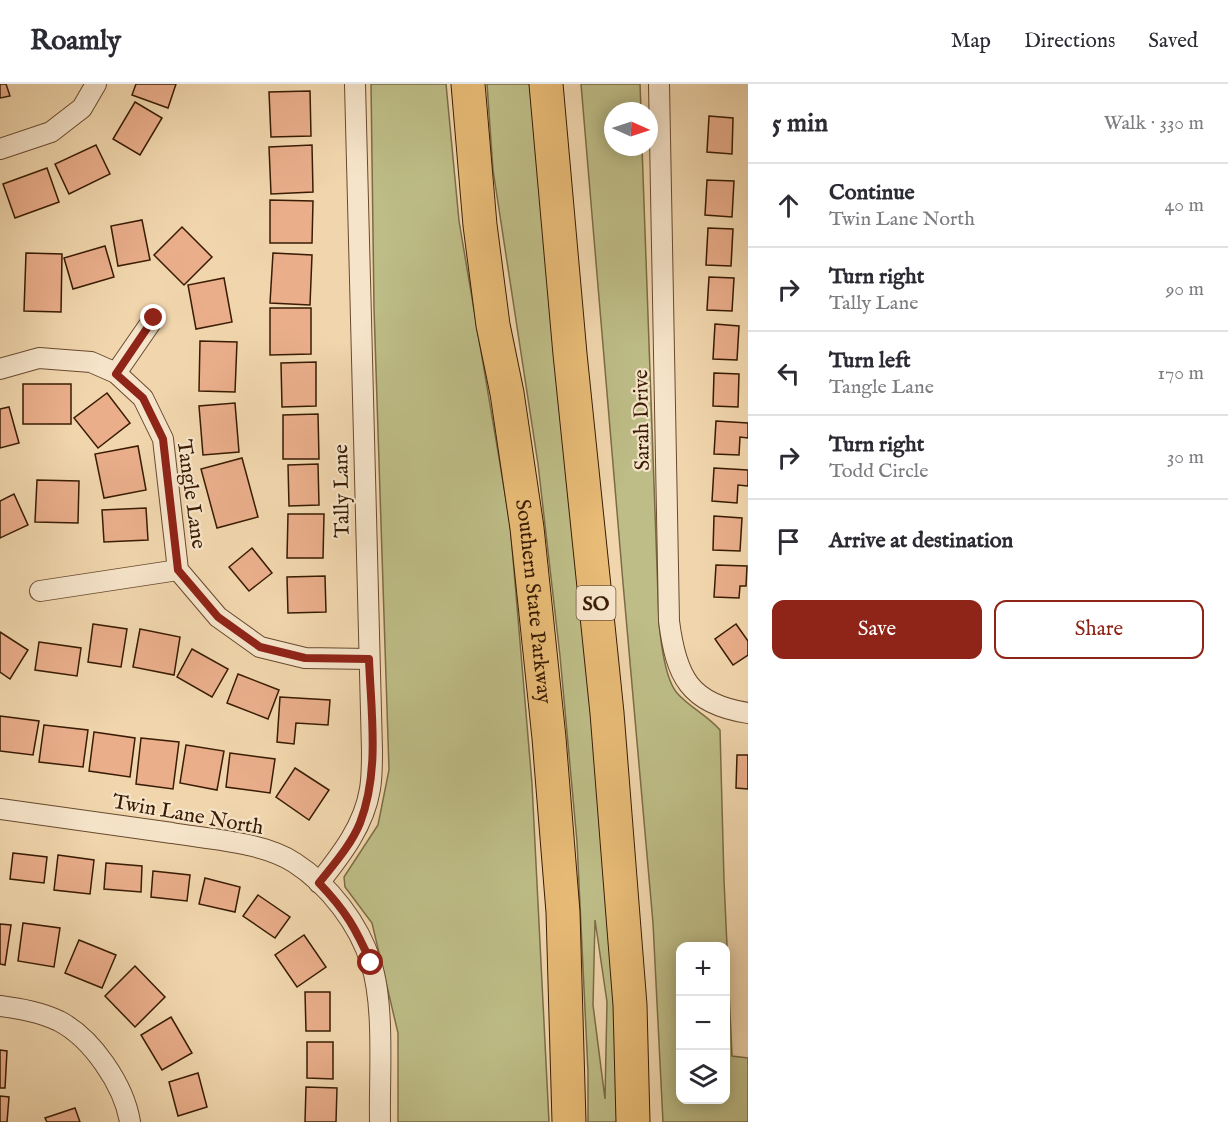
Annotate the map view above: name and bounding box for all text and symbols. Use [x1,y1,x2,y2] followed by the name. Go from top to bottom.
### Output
[30,24,121,59] text: Roamly
[951,28,991,55] text: Map
[1024,28,1115,55] text: Directions
[1148,28,1198,55] text: Saved
[604,102,658,156] north arrow
[772,107,828,140] text: 5 min
[1104,111,1204,136] text: Walk · 330 m
[829,179,915,207] text: Continue
[772,189,805,222] icon: ahead
[1165,193,1204,218] text: 40 m
[829,207,975,232] text: Twin Lane North
[829,263,924,291] text: Turn right
[772,273,805,306] icon: right
[1166,277,1204,302] text: 90 m
[829,291,918,316] text: Tally Lane
[140,304,166,330] route end
[829,347,911,375] text: Turn left
[772,357,805,390] icon: left
[1158,361,1204,386] text: 170 m
[628,369,657,471] street label: Sarah Drive
[829,375,934,400] text: Tangle Lane
[829,431,924,459] text: Turn right
[169,438,212,551] street label: Tangle Lane
[772,441,805,474] icon: right
[328,444,357,538] street label: Tally Lane
[1167,445,1204,470] text: 30 m
[829,459,928,484] text: Todd Circle
[508,497,557,706] street label: Southern State Parkway
[772,525,805,558] icon: arrive
[829,527,1013,555] text: Arrive at destination
[576,586,616,620] road number: SO
[772,600,982,659] button: Save
[994,600,1204,659] button: Share
[110,789,265,842] street label: Twin Lane North
[676,942,730,1104] map controls
[676,942,730,996] button: +
[357,949,383,975] route start
[676,996,730,1050] button: −
[676,1050,730,1104] button: layers

